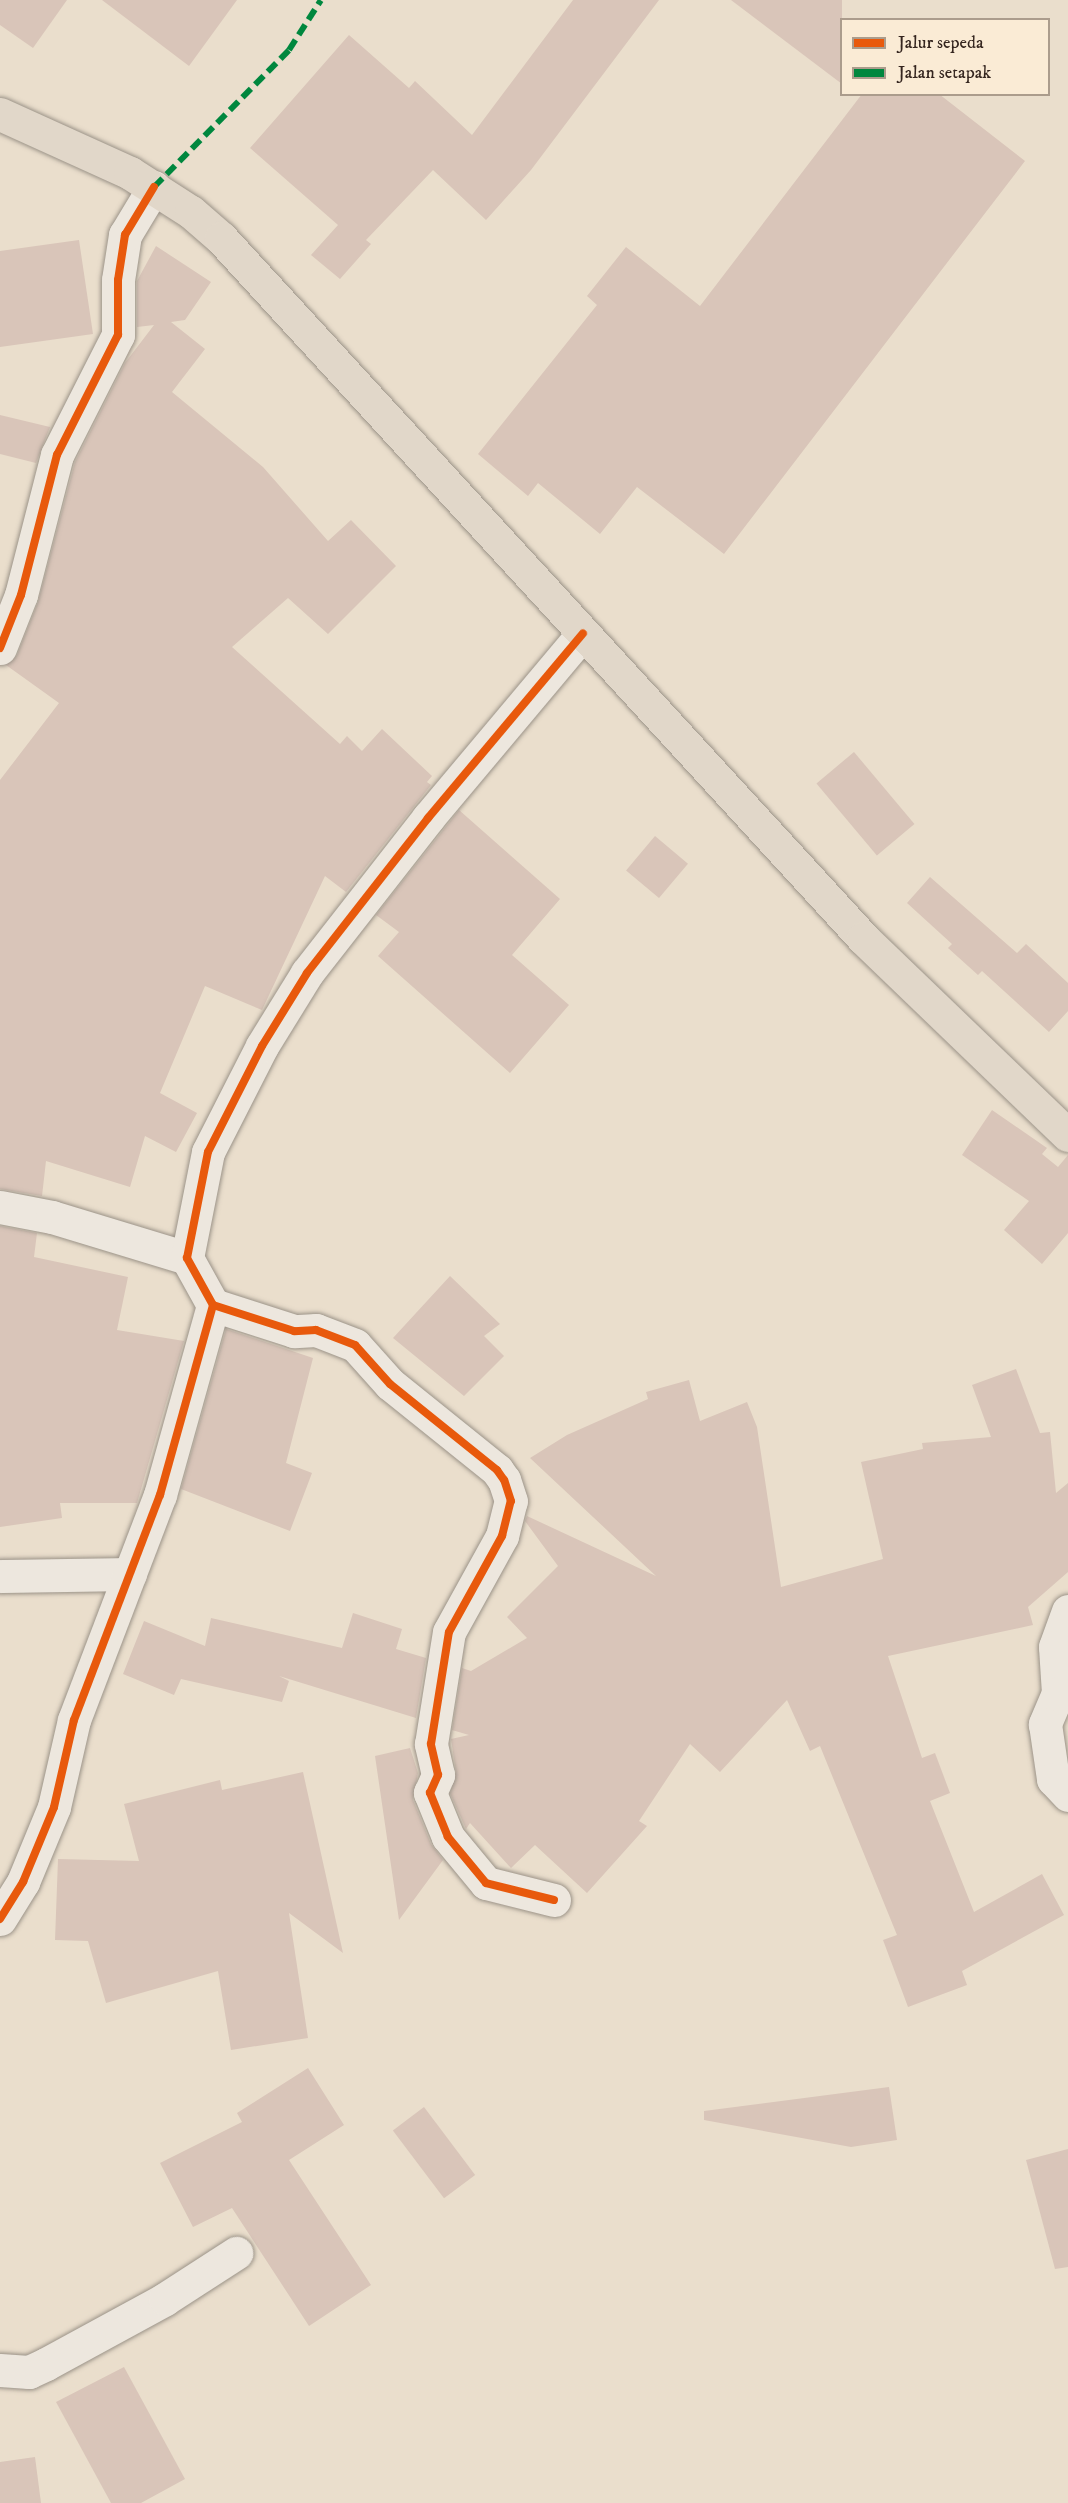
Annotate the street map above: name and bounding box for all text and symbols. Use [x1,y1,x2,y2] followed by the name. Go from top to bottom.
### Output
[840,18,1050,96] legend
[898,32,984,54] text: Jalur sepeda
[898,62,991,84] text: Jalan setapak

